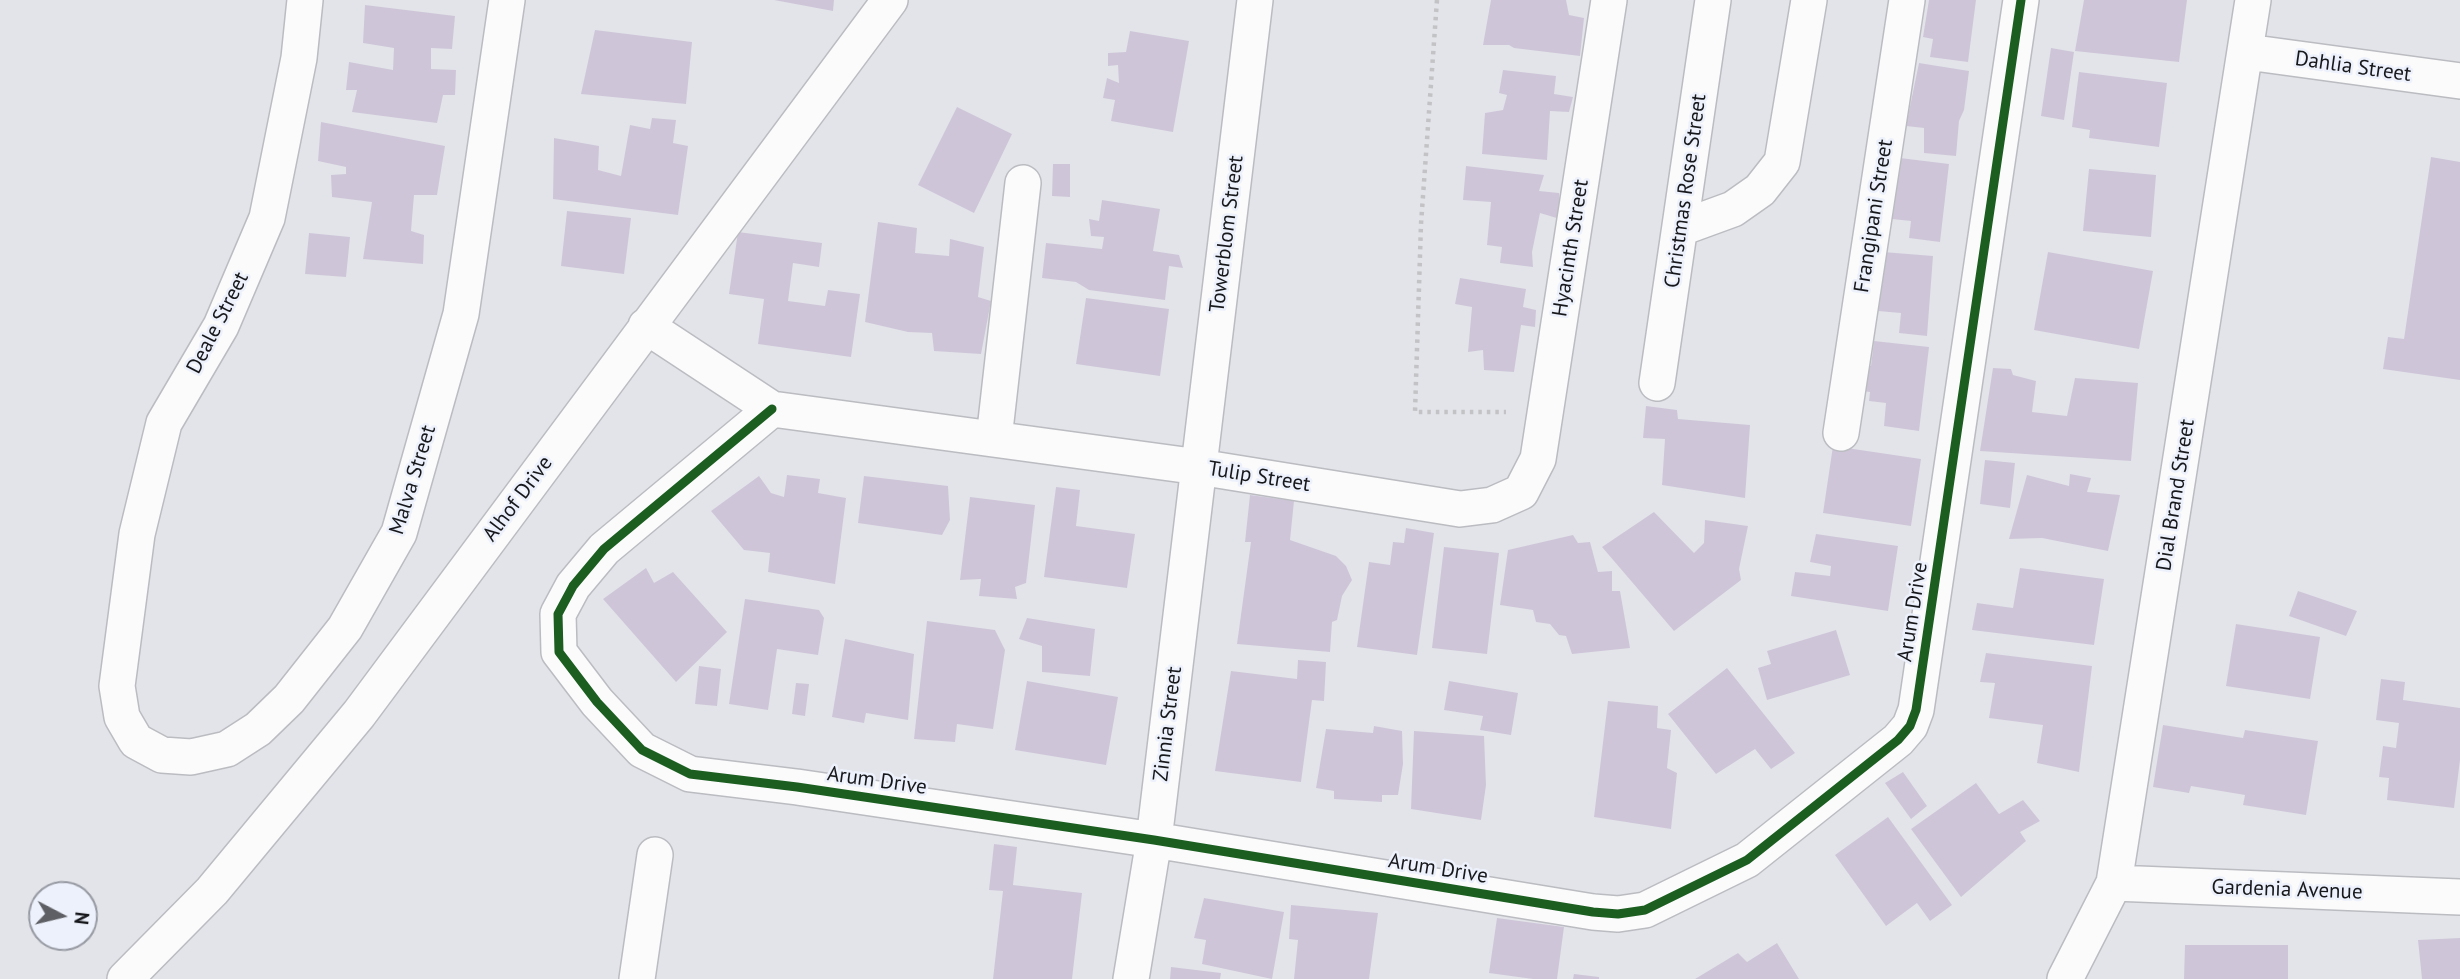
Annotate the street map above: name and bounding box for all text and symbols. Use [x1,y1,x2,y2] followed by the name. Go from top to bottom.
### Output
[2293,46,2413,88] street label: Dahlia Street
[1660,92,1712,290] street label: Christmas Rose Street
[1849,138,1899,294] street label: Frangipani Street
[1205,154,1249,314] street label: Towerblom Street
[1548,178,1594,318] street label: Hyacinth Street
[182,268,254,378] street label: Deale Street
[2152,417,2200,573] street label: Dial Brand Street
[384,422,442,538] street label: Malva Street
[478,451,558,547] street label: Alhof Drive
[1206,456,1312,498] street label: Tulip Street
[1893,560,1933,664] street label: Arum Drive
[1148,665,1188,783] street label: Zinnia Street
[826,762,928,800] street label: Arum Drive
[1386,849,1490,889] street label: Arum Drive
[2211,875,2363,905] street label: Gardenia Avenue
[28,881,98,951] north arrow
[69,911,95,926] text: N

